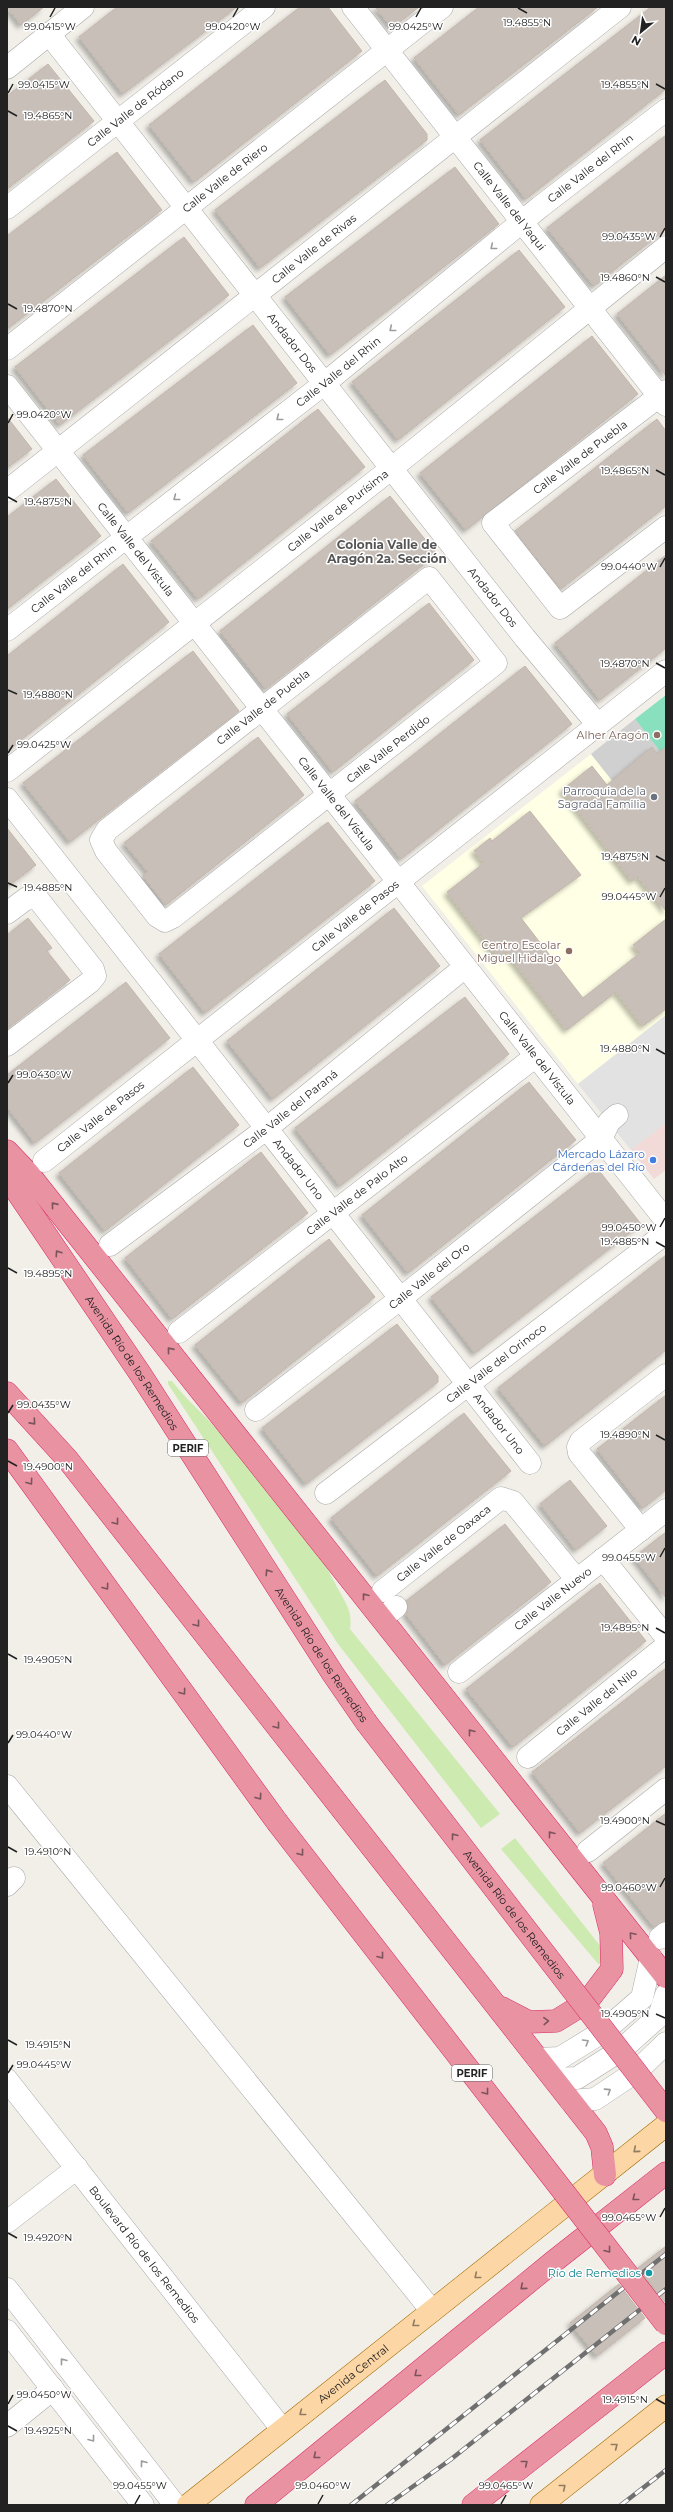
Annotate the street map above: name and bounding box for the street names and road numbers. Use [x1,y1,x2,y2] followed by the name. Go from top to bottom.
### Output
[84,65,187,150] street label: Calle Valle de Ródano
[545,131,636,206] street label: Calle Valle del Rhin
[179,140,270,216] street label: Calle Valle de Riero
[470,159,549,253] street label: Calle Valle del Yaqui
[269,210,360,287] street label: Calle Valle de Rivas
[264,310,321,376] street label: Andador Dos
[293,333,383,410] street label: Calle Valle del Rhin
[530,417,630,497] street label: Calle Valle de Puebla
[284,467,391,555] street label: Calle Valle de Purísima
[94,499,177,599] street label: Calle Valle del Vístula
[28,541,119,616] street label: Calle Valle del Rhin
[465,564,521,630] street label: Andador Dos
[214,666,312,748] street label: Calle Valle de Puebla
[343,712,433,786] street label: Calle Valle Perdido
[295,754,378,853] street label: Calle Valle del Vístula
[308,877,402,955] street label: Calle Valle de Pasos
[496,1008,579,1108] street label: Calle Valle del Vístula
[240,1067,340,1151] street label: Calle Valle del Paraná
[54,1077,148,1155] street label: Calle Valle de Pasos
[270,1136,327,1202] street label: Andador Uno
[303,1151,411,1238] street label: Calle Valle de Palo Alto
[386,1239,472,1312] street label: Calle Valle del Oro
[82,1293,182,1433] street label: Avenida Río de los Remedios
[443,1320,549,1406] street label: Calle Valle del Orinoco
[471,1390,527,1457] street label: Andador Uno
[168,1440,208,1456] road number: PERIF
[393,1502,494,1585] street label: Calle Valle de Oaxaca
[511,1564,594,1633] street label: Calle Valle Nuevo
[272,1585,371,1725] street label: Avenida Río de los Remedios
[553,1665,640,1739] street label: Calle Valle del Nilo
[460,1847,569,1982] street label: Avenida Río de los Remedios
[452,2065,492,2081] road number: PERIF
[86,2183,203,2326] street label: Boulevard Río de los Remedios
[315,2341,392,2406] street label: Avenida Central

